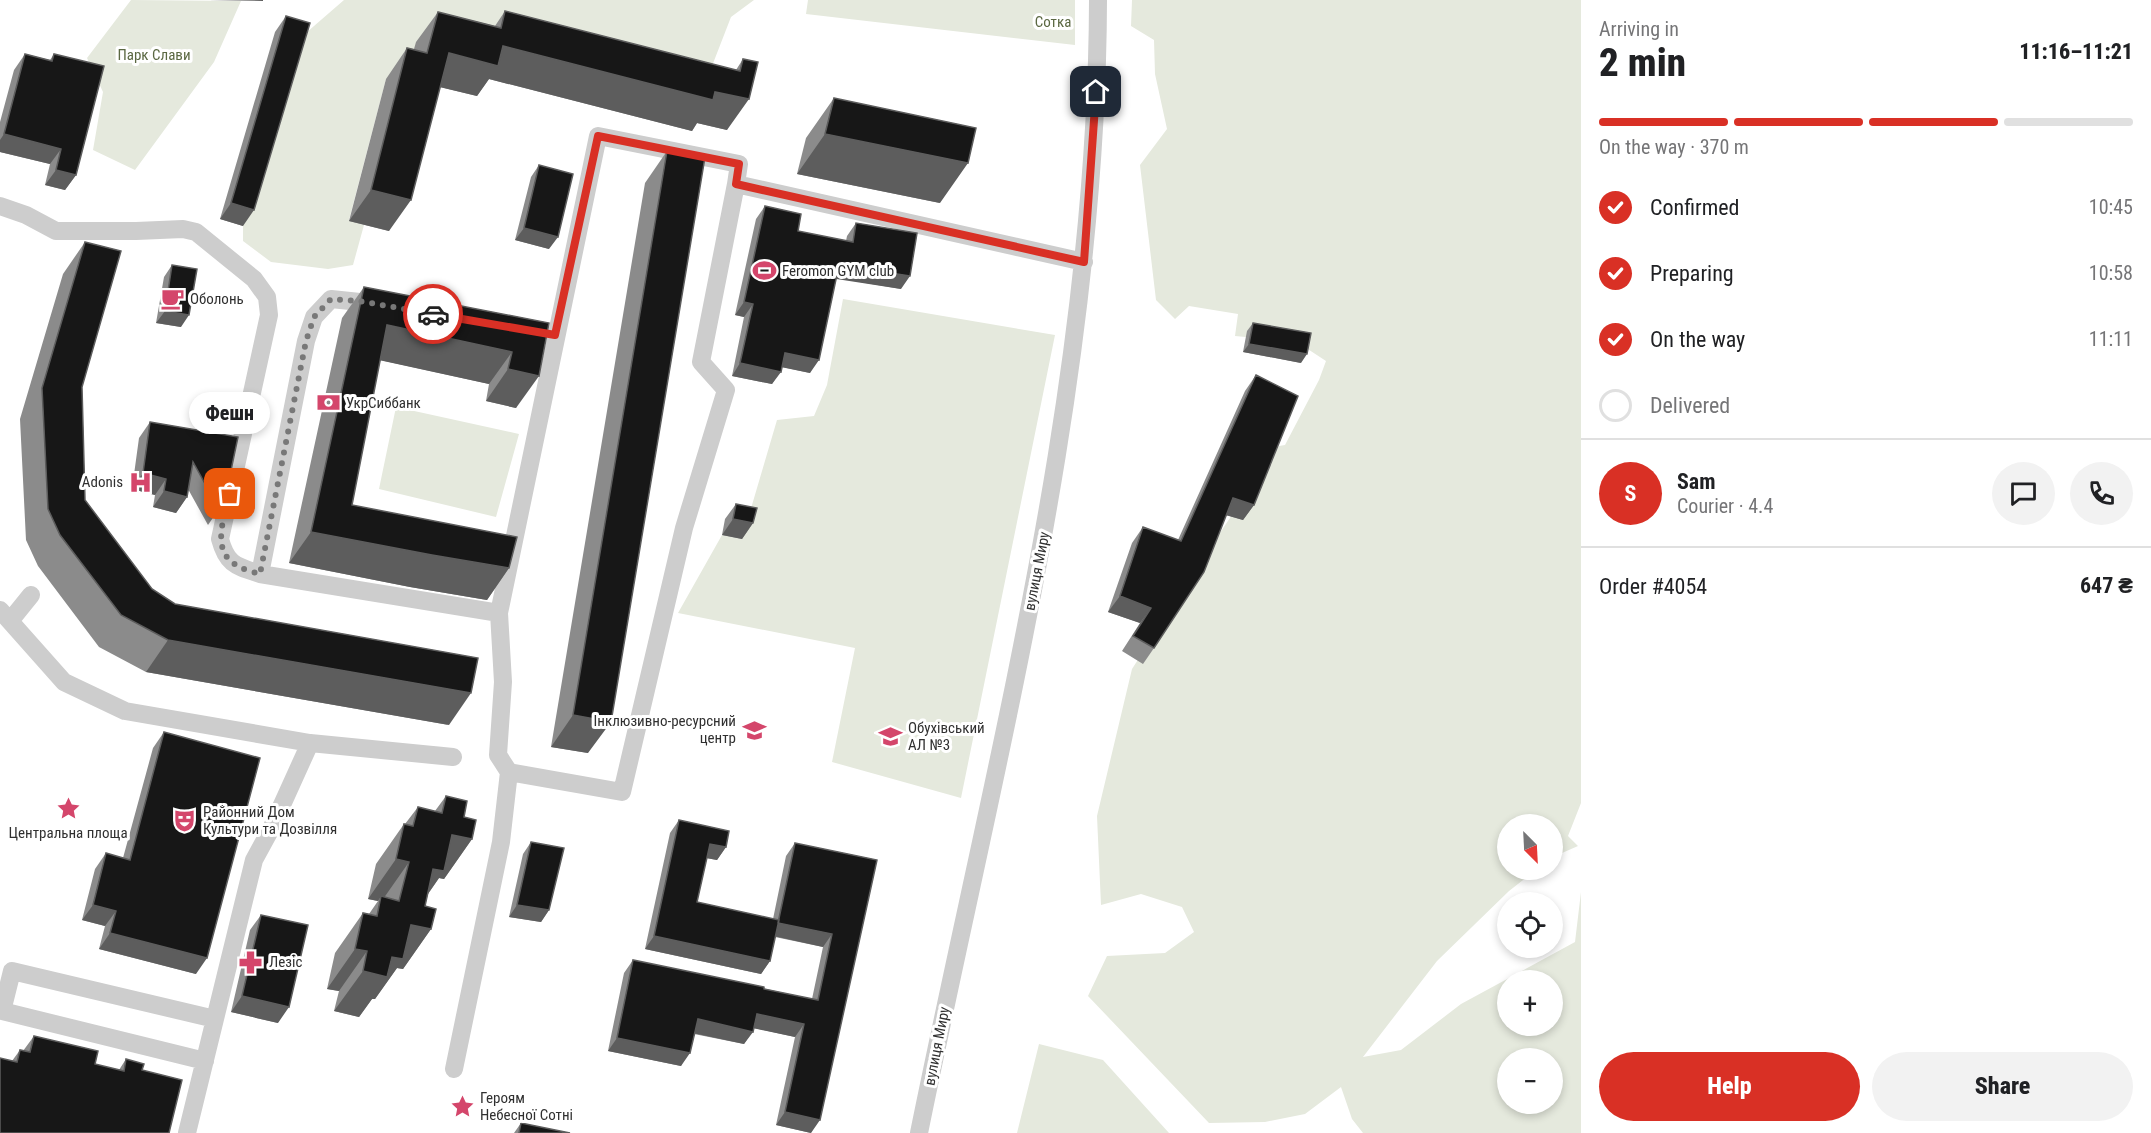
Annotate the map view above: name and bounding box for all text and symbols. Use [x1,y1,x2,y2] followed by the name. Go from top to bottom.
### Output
[1035,13,1071,31] park label: Сотка
[1599,17,1679,41] text: Arriving in
[2019,39,2133,64] text: 11:16–11:21
[1599,40,1686,86] text: 2 min
[117,46,191,64] park label: Парк Слави
[1070,66,1121,117] pin
[1079,75,1112,108] icon: home
[1599,135,1749,159] text: On the way · 370 m
[1599,191,1632,224] icon: check
[1650,195,1739,220] text: Confirmed
[2089,195,2133,219] text: 10:45
[1599,257,1632,290] icon: check
[751,258,777,284] sports icon: Feromon GYM club
[1650,261,1734,286] text: Preparing
[2089,261,2133,285] text: 10:58
[782,262,894,280] place label: Feromon GYM club
[403,284,463,344] courier
[159,286,185,312] cafe icon: Оболонь
[190,290,244,308] place label: Оболонь
[417,298,450,331] icon: car
[1599,323,1632,356] icon: check
[1650,327,1745,352] text: On the way
[2089,327,2133,351] text: 11:11
[315,390,341,416] bank icon: УкрСиббанк
[190,392,270,434] callout: Фешн
[1650,393,1730,418] text: Delivered
[346,394,421,412] place label: УкрСиббанк
[205,401,254,425] text: Фешн
[1992,462,2055,525] button: chat
[2070,462,2133,525] button: phone
[204,468,255,519] pin
[128,469,154,495] hospital icon: Adonis
[1677,469,1716,494] text: Sam
[82,473,123,491] place label: Adonis
[213,477,246,510] icon: bag
[1625,481,1636,506] text: S
[1677,494,1773,518] text: Courier · 4.4
[1021,530,1053,612] street label: вулиця Миру
[2080,573,2133,598] text: 647 ₴
[1599,574,1707,599] text: Order #4054
[594,712,736,747] place label: Інклюзивно-ресурсний центр
[741,717,767,743] school or university icon: Інклюзивно-ресурсний центр
[908,719,985,754] place label: Обухівський АЛ №3
[877,724,903,750] school or university icon: Обухівський АЛ №3
[55,796,81,822] place icon: Центральна площа
[203,803,337,838] place label: Районний Дом Культури та Дозвілля
[172,808,198,834] theatre icon: Районний Дом Культури та Дозвілля
[1497,814,1563,880] north arrow
[1497,814,1563,1114] map controls
[8,824,128,842] place label: Центральна площа
[1497,892,1563,958] button: locate
[238,949,264,975] pharmacy icon: Лезіс
[269,953,302,971] place label: Лезіс
[1497,970,1563,1036] button: +
[921,1005,953,1087] street label: вулиця Миру
[1497,1048,1563,1114] button: −
[1599,1052,1860,1121] button: Help
[1872,1052,2133,1121] button: Share
[480,1089,573,1124] place label: Героям Небесної Сотні
[449,1094,475,1120] place icon: Героям Небесної Сотні

